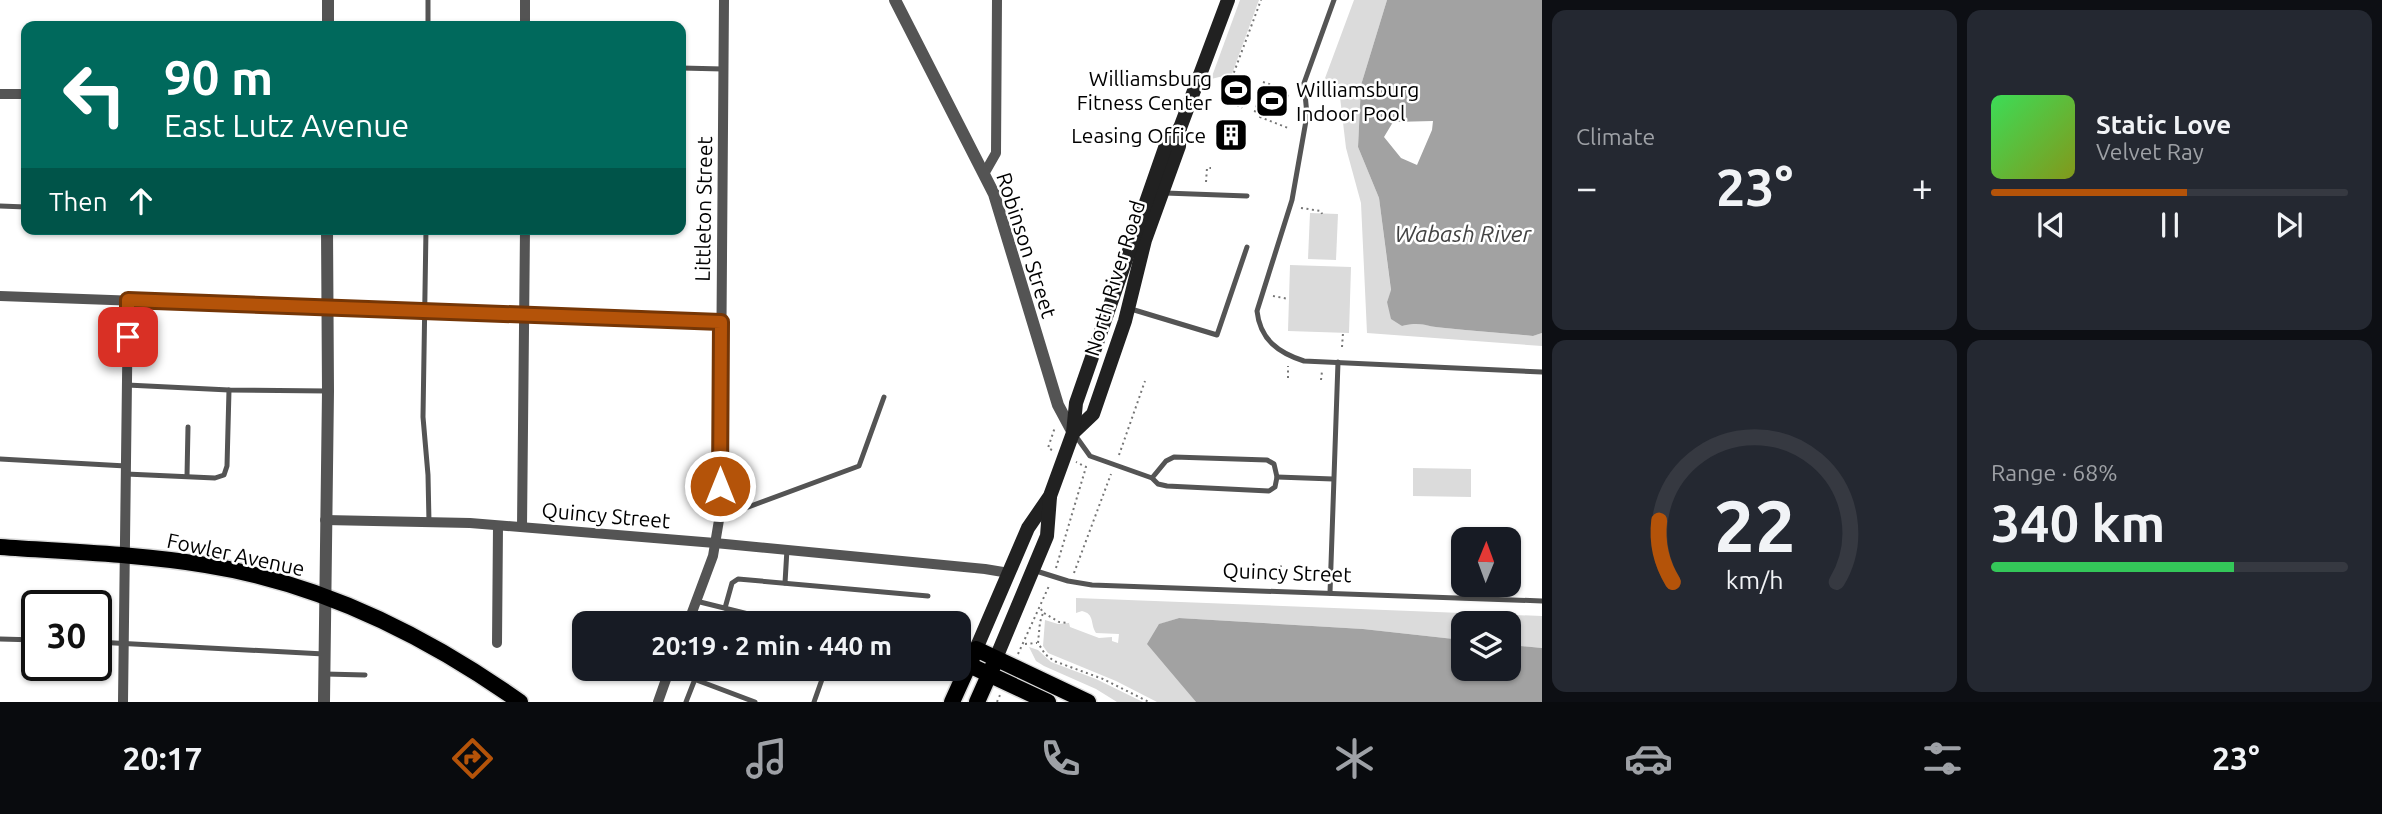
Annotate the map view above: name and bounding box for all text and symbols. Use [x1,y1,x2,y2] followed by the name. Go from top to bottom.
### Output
[49,49,140,140] icon: left
[164,49,273,104] text: 90 m
[1077,66,1212,114] place label: Williamsburg Fitness Center
[1217,71,1255,109] sports icon: Williamsburg Fitness Center
[1296,77,1419,125] place label: Williamsburg Indoor Pool
[1253,82,1291,120] sports icon: Williamsburg Indoor Pool
[164,107,409,143] text: East Lutz Avenue
[2096,110,2231,139] text: Static Love
[1212,116,1250,154] building icon: Leasing Office
[1071,123,1206,147] place label: Leasing Office
[1576,124,1655,149] text: Climate
[690,136,716,282] street label: Littleton Street
[2096,139,2204,164] text: Velvet Ray
[1716,158,1793,216] text: 23°
[1576,166,1597,208] text: −
[1912,166,1933,208] text: +
[992,169,1062,321] street label: Robinson Street
[122,182,160,220] icon: ahead
[49,187,108,216] text: Then
[1079,197,1149,359] street label: North River Road
[2032,206,2070,244] icon: previous
[2151,206,2189,244] icon: pause
[2270,206,2308,244] icon: next
[1395,221,1532,246] water label: Wabash River
[98,307,158,367] pin
[109,318,147,356] icon: arrive
[683,449,757,523] position arrow
[1991,460,2118,485] text: Range · 68%
[1713,484,1796,566] text: 22
[1991,494,2165,552] text: 340 km
[541,497,671,533] street label: Quincy Street
[1451,527,1521,597] north arrow
[1451,527,1521,681] map controls
[165,528,307,580] street label: Fowler Avenue
[1222,558,1352,586] street label: Quincy Street
[1726,566,1783,594] text: km/h
[21,590,112,681] speed limit sign: 30
[1451,611,1521,681] button: layers
[651,631,892,660] text: 20:19 · 2 min · 440 m
[448,734,497,783] icon: directions
[742,734,791,783] icon: music
[1036,734,1085,783] icon: phone
[1330,734,1379,783] icon: climate
[1624,734,1673,783] icon: car
[1918,734,1967,783] icon: filters
[123,740,203,776] text: 20:17
[2212,740,2259,776] text: 23°

